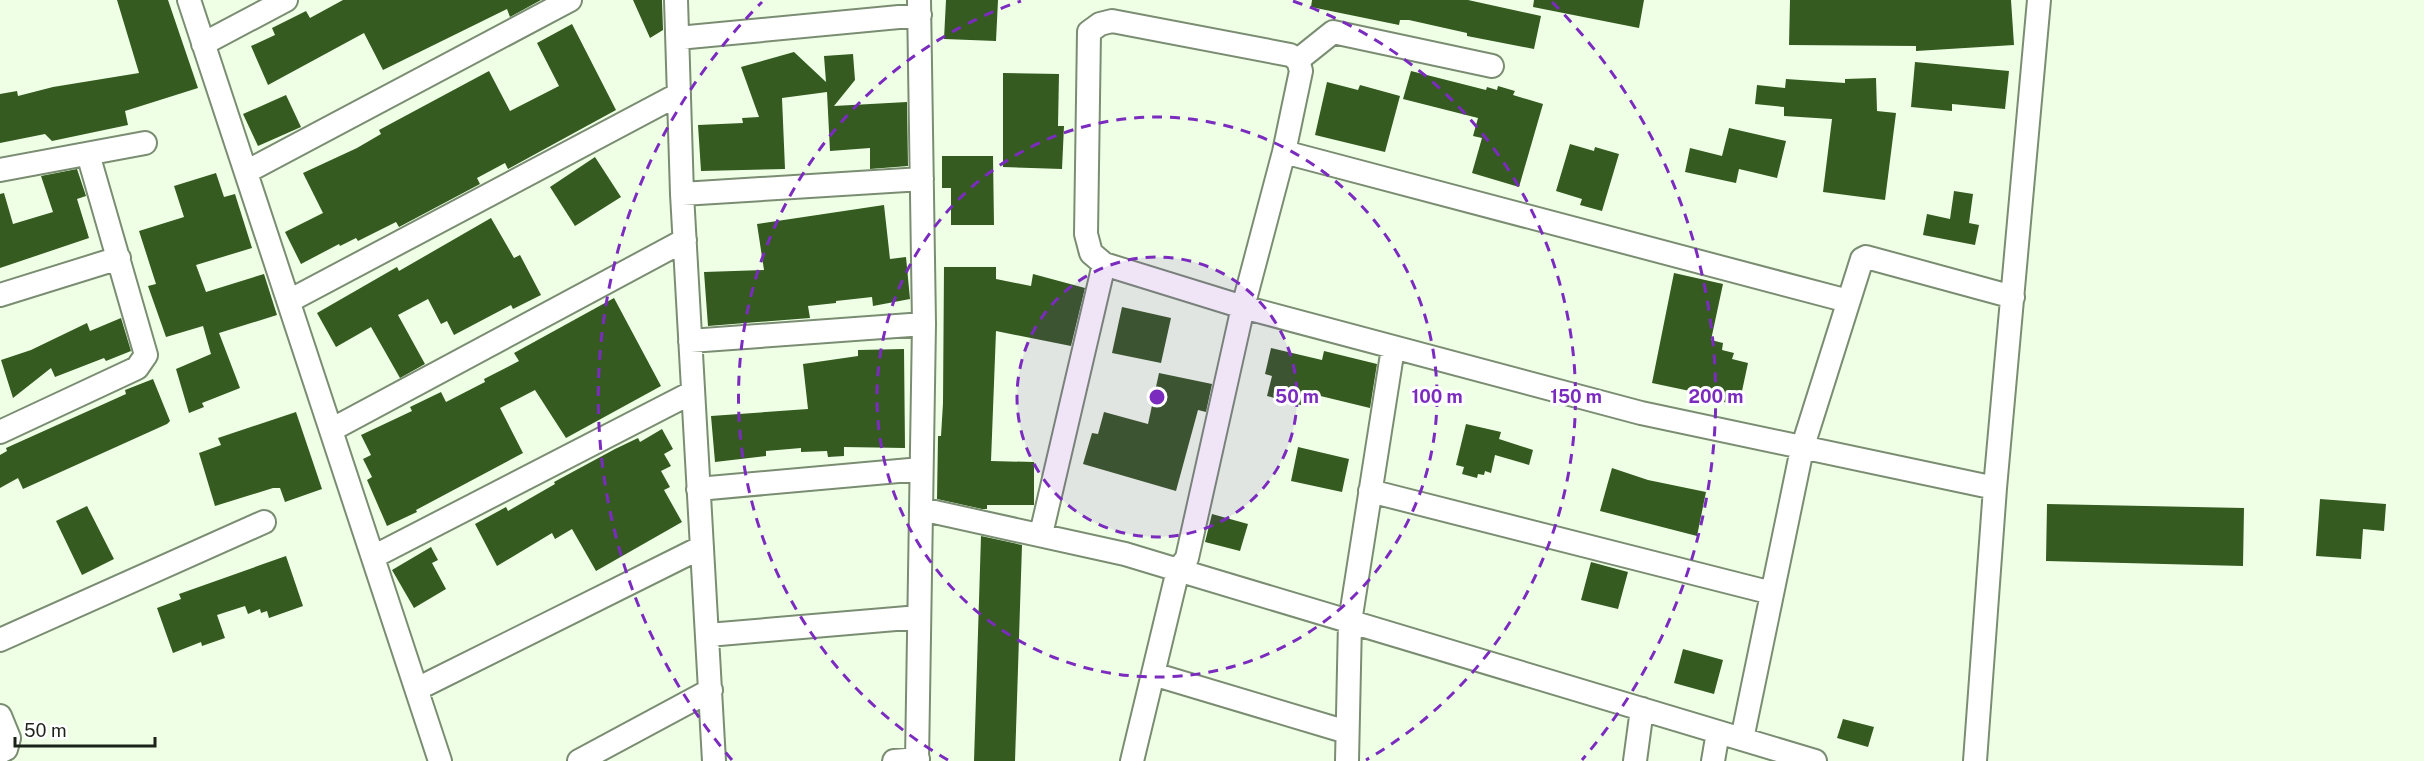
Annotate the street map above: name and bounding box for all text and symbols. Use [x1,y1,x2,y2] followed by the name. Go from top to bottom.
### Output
[1275,386,1319,407] text: 50 m
[1411,386,1463,407] text: 100 m
[1550,386,1602,407] text: 150 m
[1689,386,1743,407] text: 200 m
[1147,387,1167,407] centre of rings
[15,710,154,748] scale bar
[24,720,67,741] text: 50 m

